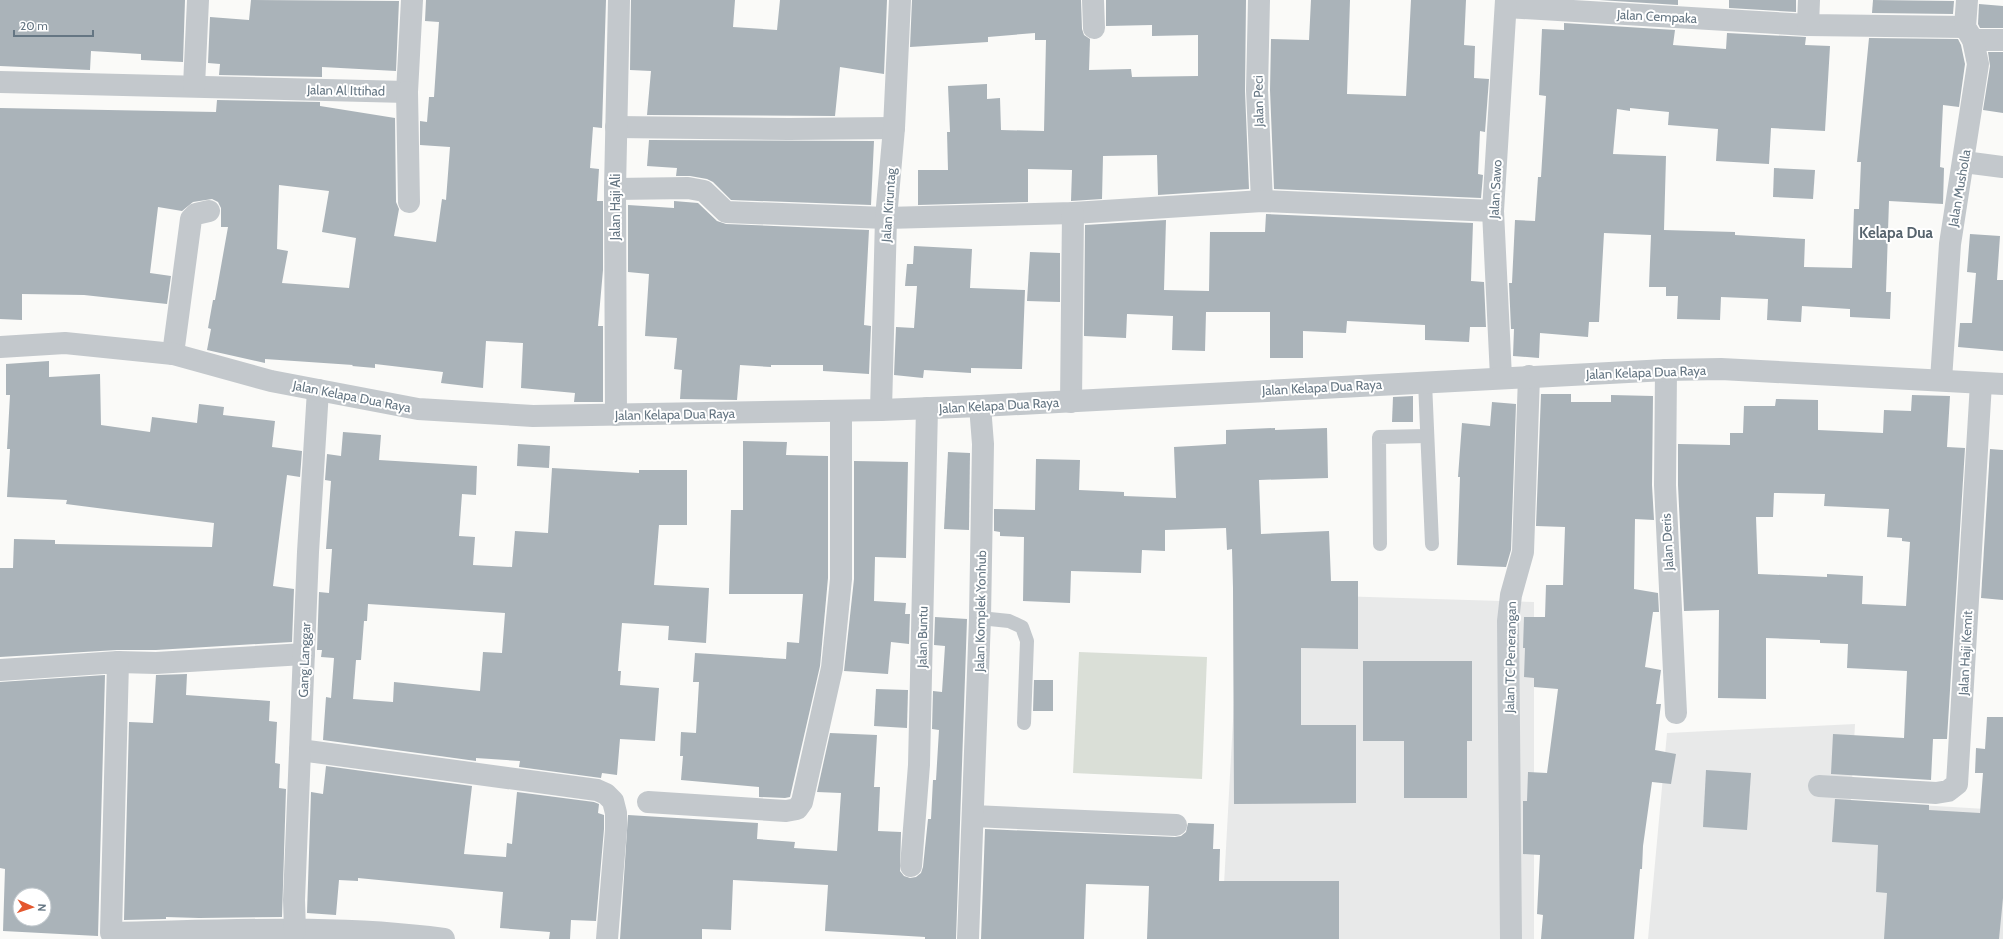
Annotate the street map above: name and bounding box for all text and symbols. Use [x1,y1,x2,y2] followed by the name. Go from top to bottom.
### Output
[1615,6,1698,26] street label: Jalan Cempaka
[14,12,93,38] scale bar
[20,18,48,33] text: 20 m
[1250,75,1266,128] street label: Jalan Peci
[306,81,385,99] street label: Jalan Al Ittihad
[1944,147,1974,229] street label: Jalan Musholla
[1485,159,1505,220] street label: Jalan Sawo
[877,167,899,244] street label: Jalan Kiruntag
[607,174,624,241] street label: Jalan Haji Ali
[1859,224,1933,242] district label: Kelapa Dua
[1585,362,1707,382] street label: Jalan Kelapa Dua Raya
[1261,376,1383,398] street label: Jalan Kelapa Dua Raya
[291,377,413,415] street label: Jalan Kelapa Dua Raya
[938,394,1060,416] street label: Jalan Kelapa Dua Raya
[614,405,736,423] street label: Jalan Kelapa Dua Raya
[1657,512,1677,572] street label: Jalan Deris
[971,550,989,673] street label: Jalan Komplek Yonhub
[1501,601,1519,714] street label: Jalan TC Penerangan
[913,606,931,669] street label: Jalan Buntu
[1955,610,1976,697] street label: Jalan Haji Kemit
[295,621,313,698] street label: Gang Langgar
[12,887,52,927] north arrow
[35,903,49,912] text: N

